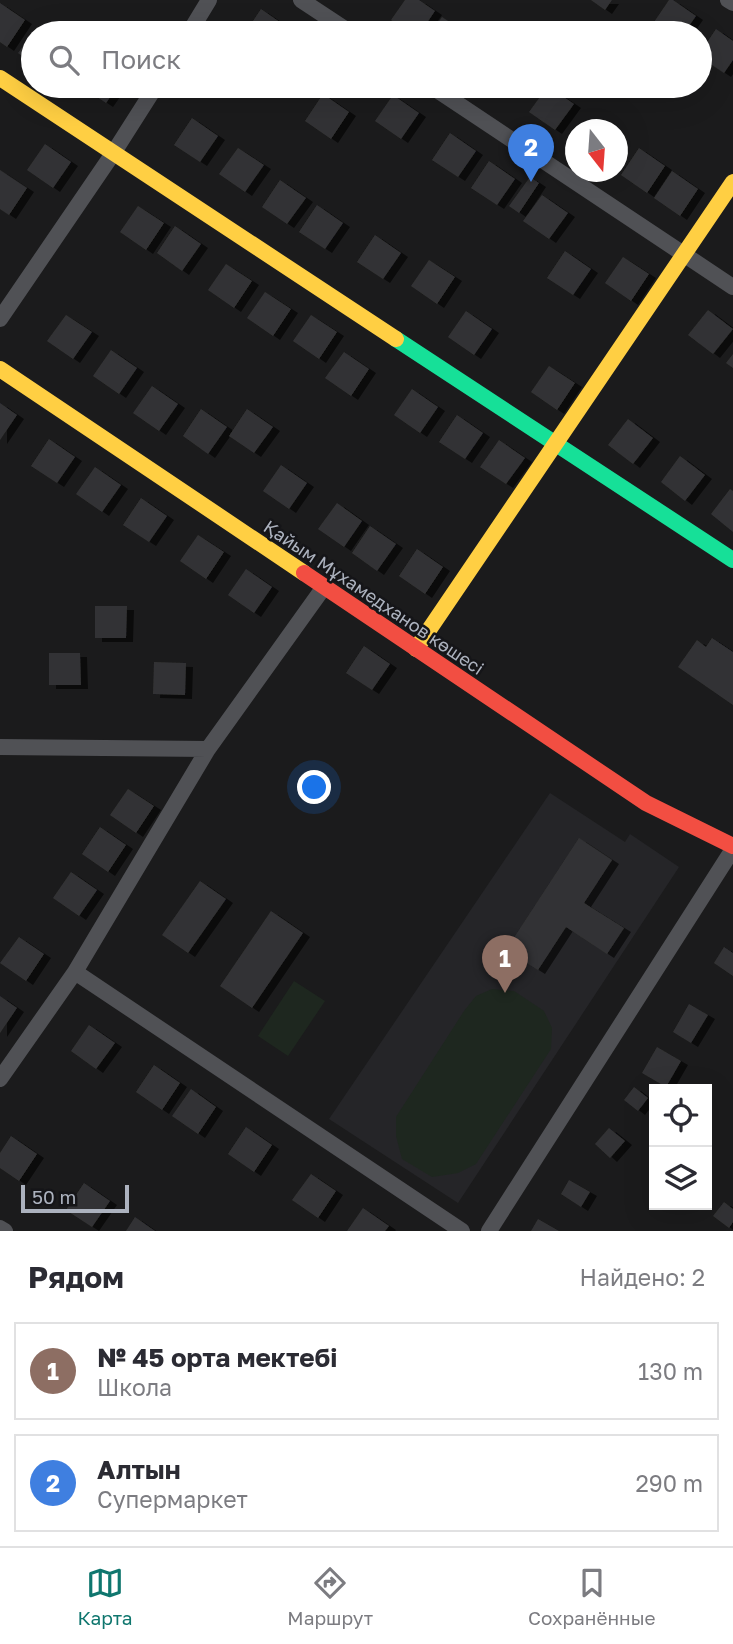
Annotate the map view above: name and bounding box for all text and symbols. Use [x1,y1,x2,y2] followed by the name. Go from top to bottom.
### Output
[21,21,712,98] search box
[45,41,83,79] icon: search
[101,44,181,75] text: Поиск
[565,119,628,182] north arrow
[508,124,554,182] pin: 2
[259,515,488,680] street label: Қайым Мұхамедханов көшесі
[297,770,331,804] your location
[482,935,528,993] pin: 1
[649,1084,712,1210] map controls
[649,1084,712,1147] button: locate
[649,1147,712,1210] button: layers
[21,1182,130,1214] scale bar
[32,1185,76,1208] text: 50 m
[28,1259,124,1295] text: Рядом
[579,1263,705,1291] text: Найдено: 2
[97,1342,337,1373] text: № 45 орта мектебі
[47,1357,59,1385] text: 1
[638,1357,703,1385] text: 130 m
[97,1373,172,1401] text: Школа
[97,1454,181,1485] text: Алтын
[46,1469,60,1497] text: 2
[635,1469,703,1497] text: 290 m
[97,1485,248,1513] text: Супермаркет
[77,1564,132,1629] tab: Карта
[287,1564,373,1629] tab: Маршрут
[528,1564,656,1629] tab: Сохранённые

